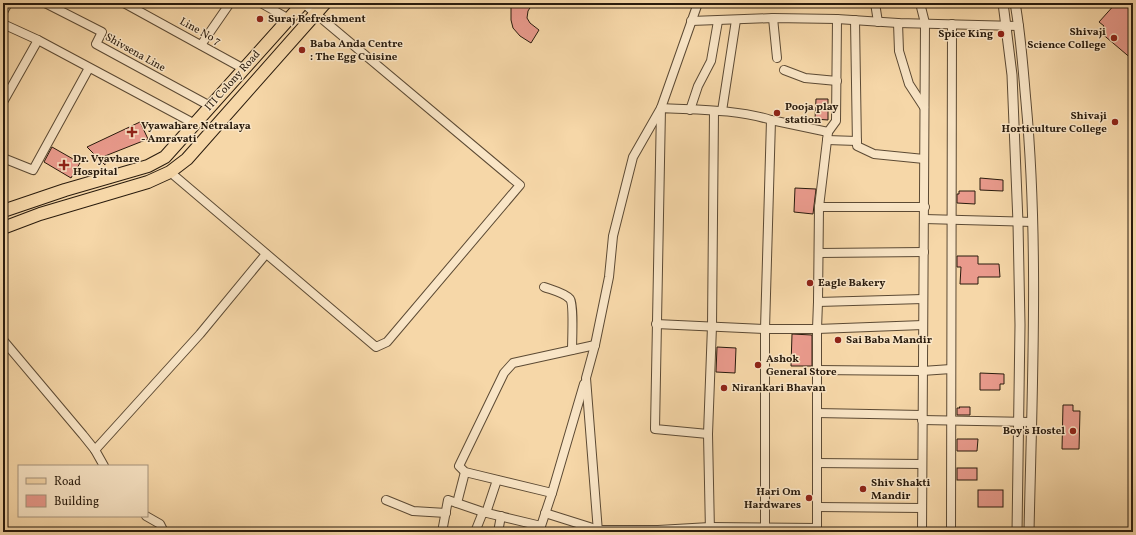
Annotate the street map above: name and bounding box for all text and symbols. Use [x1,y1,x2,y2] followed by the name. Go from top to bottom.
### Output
[268,12,366,27] place label: Suraj Refreshment
[255,14,265,24] marker: Suraj Refreshment
[177,15,223,49] street label: Line No 7
[1027,25,1106,53] place label: Shivaji Science College
[938,27,993,42] place label: Spice King
[996,29,1006,39] marker: Spice King
[102,30,168,76] street label: Shivsena Line
[1109,33,1119,43] marker: Shivaji Science College
[310,37,403,65] place label: Baba Anda Centre : The Egg Cuisine
[297,45,307,55] marker: Baba Anda Centre : The Egg Cuisine
[202,47,264,115] street label: ITI Colony Road
[785,100,839,128] place label: Pooja play station
[772,108,782,118] marker: Pooja play station
[1002,109,1107,137] place label: Shivaji Horticulture College
[1110,117,1120,127] marker: Shivaji Horticulture College
[141,119,251,147] place label: Vyawahare Netralaya - Amravati
[126,126,138,138] marker: Vyawahare Netralaya - Amravati
[73,152,140,180] place label: Dr. Vyavhare Hospital
[58,159,70,171] marker: Dr. Vyavhare Hospital
[818,276,886,291] place label: Eagle Bakery
[805,278,815,288] marker: Eagle Bakery
[846,333,933,348] place label: Sai Baba Mandir
[833,335,843,345] marker: Sai Baba Mandir
[766,352,837,380] place label: Ashok General Store
[753,360,763,370] marker: Ashok General Store
[732,381,826,396] place label: Nirankari Bhavan
[719,383,729,393] marker: Nirankari Bhavan
[1003,424,1065,439] place label: Boy's Hostel
[1068,426,1078,436] marker: Boy's Hostel
[18,465,148,517] legend
[54,474,81,490] text: Road
[871,476,930,504] place label: Shiv Shakti Mandir
[858,484,868,494] marker: Shiv Shakti Mandir
[744,485,801,513] place label: Hari Om Hardwares
[804,493,814,503] marker: Hari Om Hardwares
[54,494,99,510] text: Building

